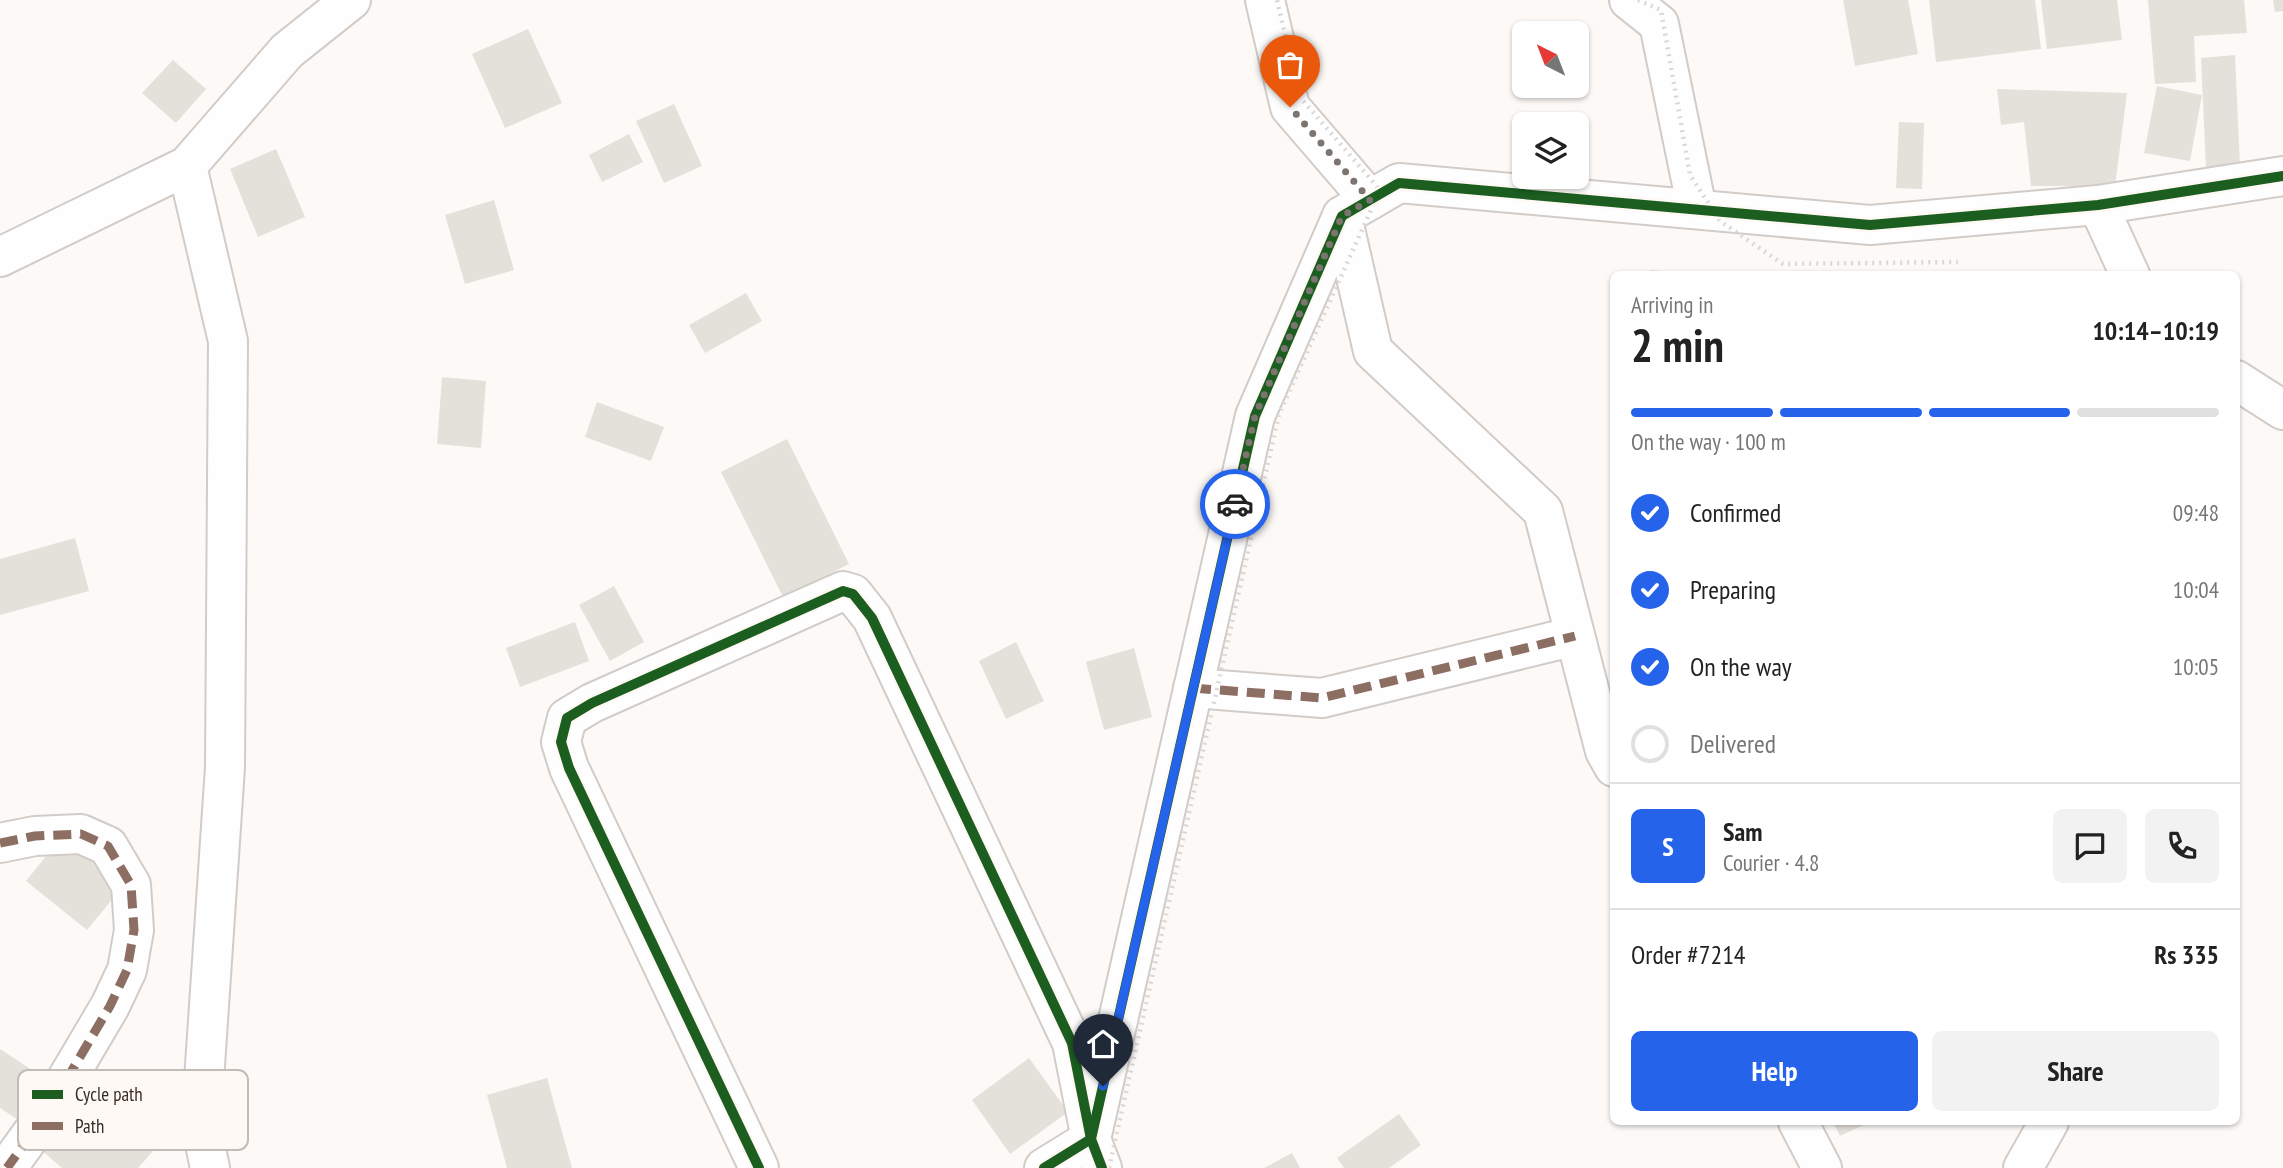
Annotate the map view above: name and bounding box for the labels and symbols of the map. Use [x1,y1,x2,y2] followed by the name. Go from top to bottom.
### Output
[1512,21,1589,98] north arrow
[1260,35,1320,107] pin
[1200,469,1270,539] courier
[1073,1014,1133,1086] pin
[18,1070,248,1150] legend
[75,1082,143,1106] text: Cycle path
[75,1114,104,1138] text: Path

